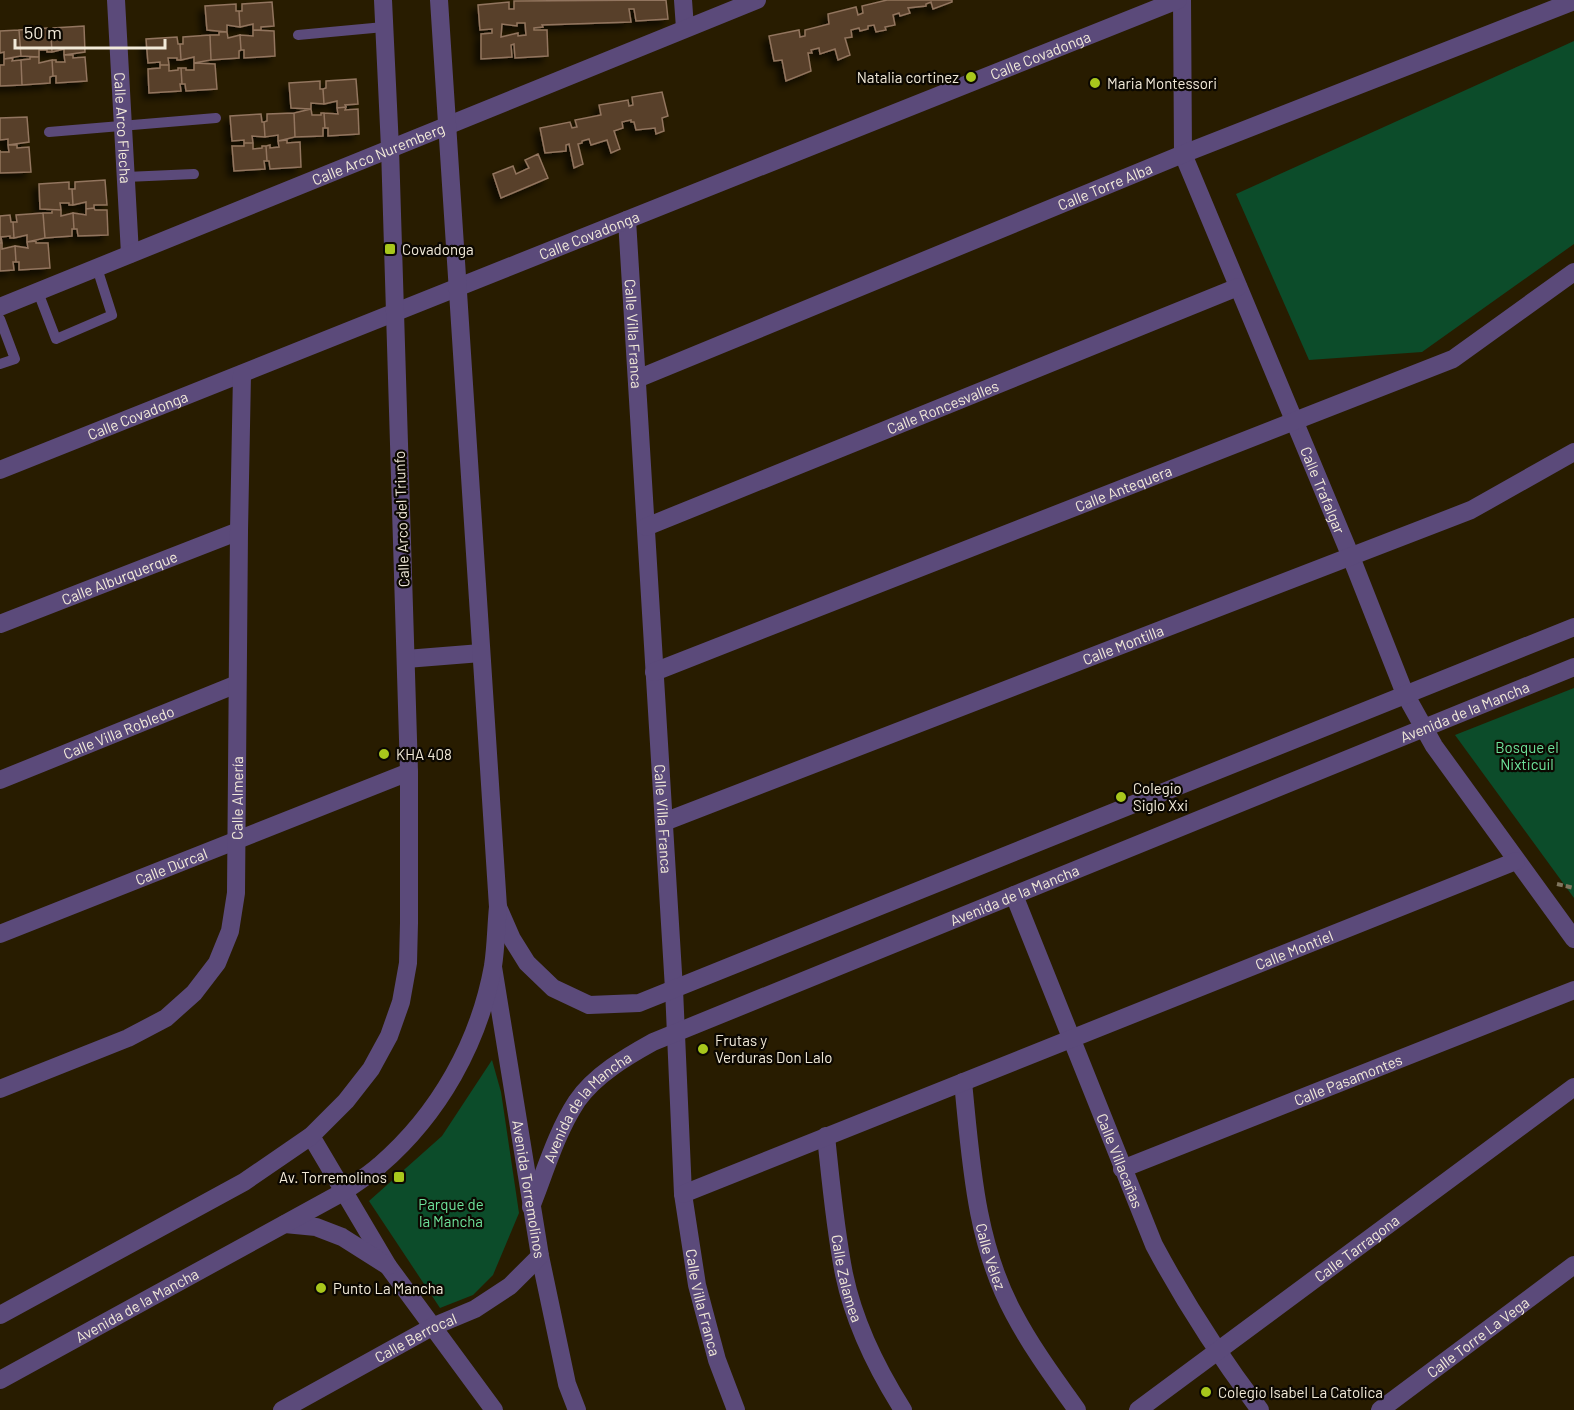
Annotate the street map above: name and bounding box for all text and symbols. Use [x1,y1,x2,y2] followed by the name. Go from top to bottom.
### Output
[15,12,165,50] scale bar
[24,21,62,43] text: 50 m
[988,27,1093,83] street label: Calle Covadonga
[857,68,959,86] place label: Natalia cortinez
[964,70,978,84] marker: Natalia cortinez
[111,72,135,184] street label: Calle Arco Flecha
[1107,74,1217,92] place label: Maria Montessori
[1088,76,1102,90] marker: Maria Montessori
[309,119,447,189] street label: Calle Arco Nuremberg
[1055,159,1155,214] street label: Calle Torre Alba
[536,207,642,263] street label: Calle Covadonga
[402,240,474,258] place label: Covadonga
[383,242,397,256] marker: Covadonga
[622,278,646,389] street label: Calle Villa Franca
[884,376,1001,437] street label: Calle Roncesvalles
[85,387,190,443] street label: Calle Covadonga
[1297,444,1349,537] street label: Calle Trafalgar
[390,450,412,588] street label: Calle Arco del Triunfo
[1072,461,1174,515] street label: Calle Antequera
[59,547,180,608] street label: Calle Alburquerque
[1080,621,1166,668] street label: Calle Montilla
[1397,677,1532,746] street label: Avenida de la Mancha
[60,701,177,762] street label: Calle Villa Robledo
[1495,738,1559,773] park label: Bosque el Nixticuil
[396,745,452,763] place label: KHA 408
[377,747,391,761] marker: KHA 408
[227,756,246,840] street label: Calle Almería
[651,764,676,874] street label: Calle Villa Franca
[1133,779,1188,814] place label: Colegio Siglo Xxi
[1114,790,1128,804] marker: Colegio Siglo Xxi
[132,844,210,889] street label: Calle Dúrcal
[947,861,1082,929] street label: Avenida de la Mancha
[1252,926,1336,973] street label: Calle Montiel
[715,1031,832,1066] place label: Frutas y Verduras Don Lalo
[696,1042,710,1056] marker: Frutas y Verduras Don Lalo
[539,1048,634,1165] street label: Avenida de la Mancha
[1291,1050,1405,1109] street label: Calle Pasamontes
[1093,1111,1147,1210] street label: Calle Villacañas
[509,1118,549,1260] street label: Avenida Torremolinos
[279,1168,387,1186] place label: Av. Torremolinos
[392,1170,406,1184] marker: Av. Torremolinos
[418,1195,484,1230] park label: Parque de la Mancha
[1311,1211,1403,1285] street label: Calle Tarragona
[973,1221,1010,1293] street label: Calle Vélez
[828,1233,866,1325] street label: Calle Zalamea
[683,1247,725,1358] street label: Calle Villa Franca
[72,1264,202,1346] street label: Avenida de la Mancha
[333,1279,444,1297] place label: Punto La Mancha
[314,1281,328,1295] marker: Punto La Mancha
[1423,1293,1532,1381] street label: Calle Torre La Vega
[371,1309,459,1366] street label: Calle Berrocal
[1218,1383,1383,1401] place label: Colegio Isabel La Catolica
[1199,1385,1213,1399] marker: Colegio Isabel La Catolica

